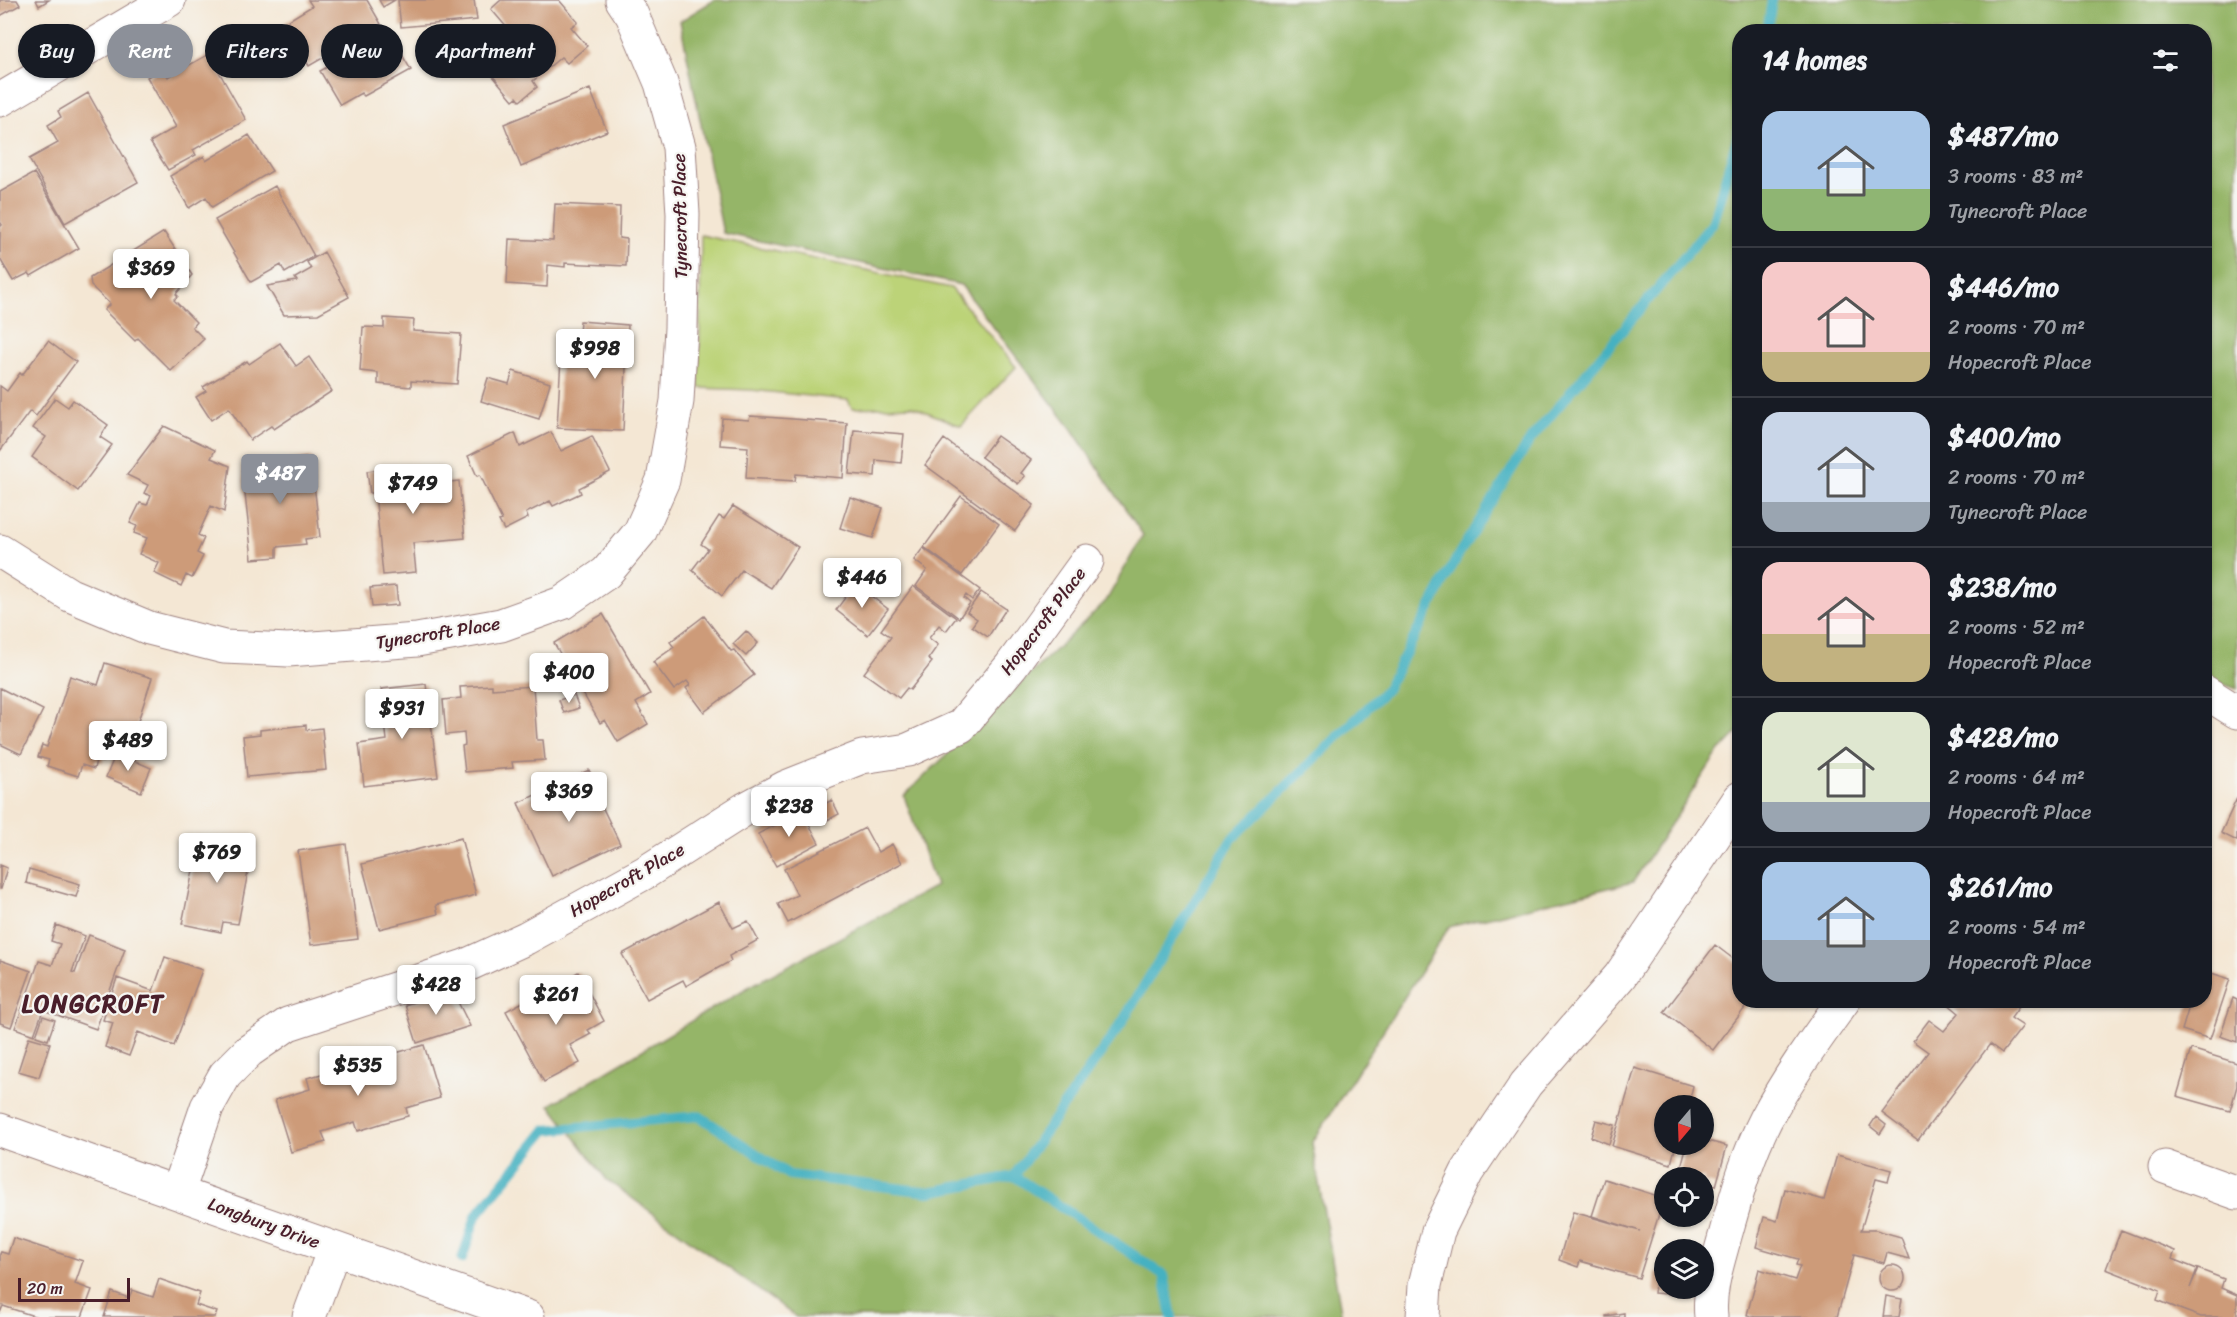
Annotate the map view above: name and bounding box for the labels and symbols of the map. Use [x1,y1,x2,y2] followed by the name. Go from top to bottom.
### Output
[663,153,697,279] street label: Tynecroft Place
[115,249,187,300] pin: $369
[559,329,631,380] pin: $998
[244,454,316,505] pin: $487
[377,464,449,515] pin: $749
[826,558,898,609] pin: $446
[991,560,1095,682] street label: Hopecroft Place
[374,607,502,659] street label: Tynecroft Place
[533,653,605,704] pin: $400
[366,689,438,740] pin: $931
[92,721,164,772] pin: $489
[533,772,605,823] pin: $369
[753,787,825,838] pin: $238
[181,833,253,884] pin: $769
[563,834,691,926] street label: Hopecroft Place
[400,965,472,1016] pin: $428
[520,975,592,1026] pin: $261
[21,983,165,1025] district label: LONGCROFT
[322,1046,394,1097] pin: $535
[1654,1095,1714,1155] north arrow
[203,1188,325,1258] street label: Longbury Drive
[18,1275,130,1302] scale bar

